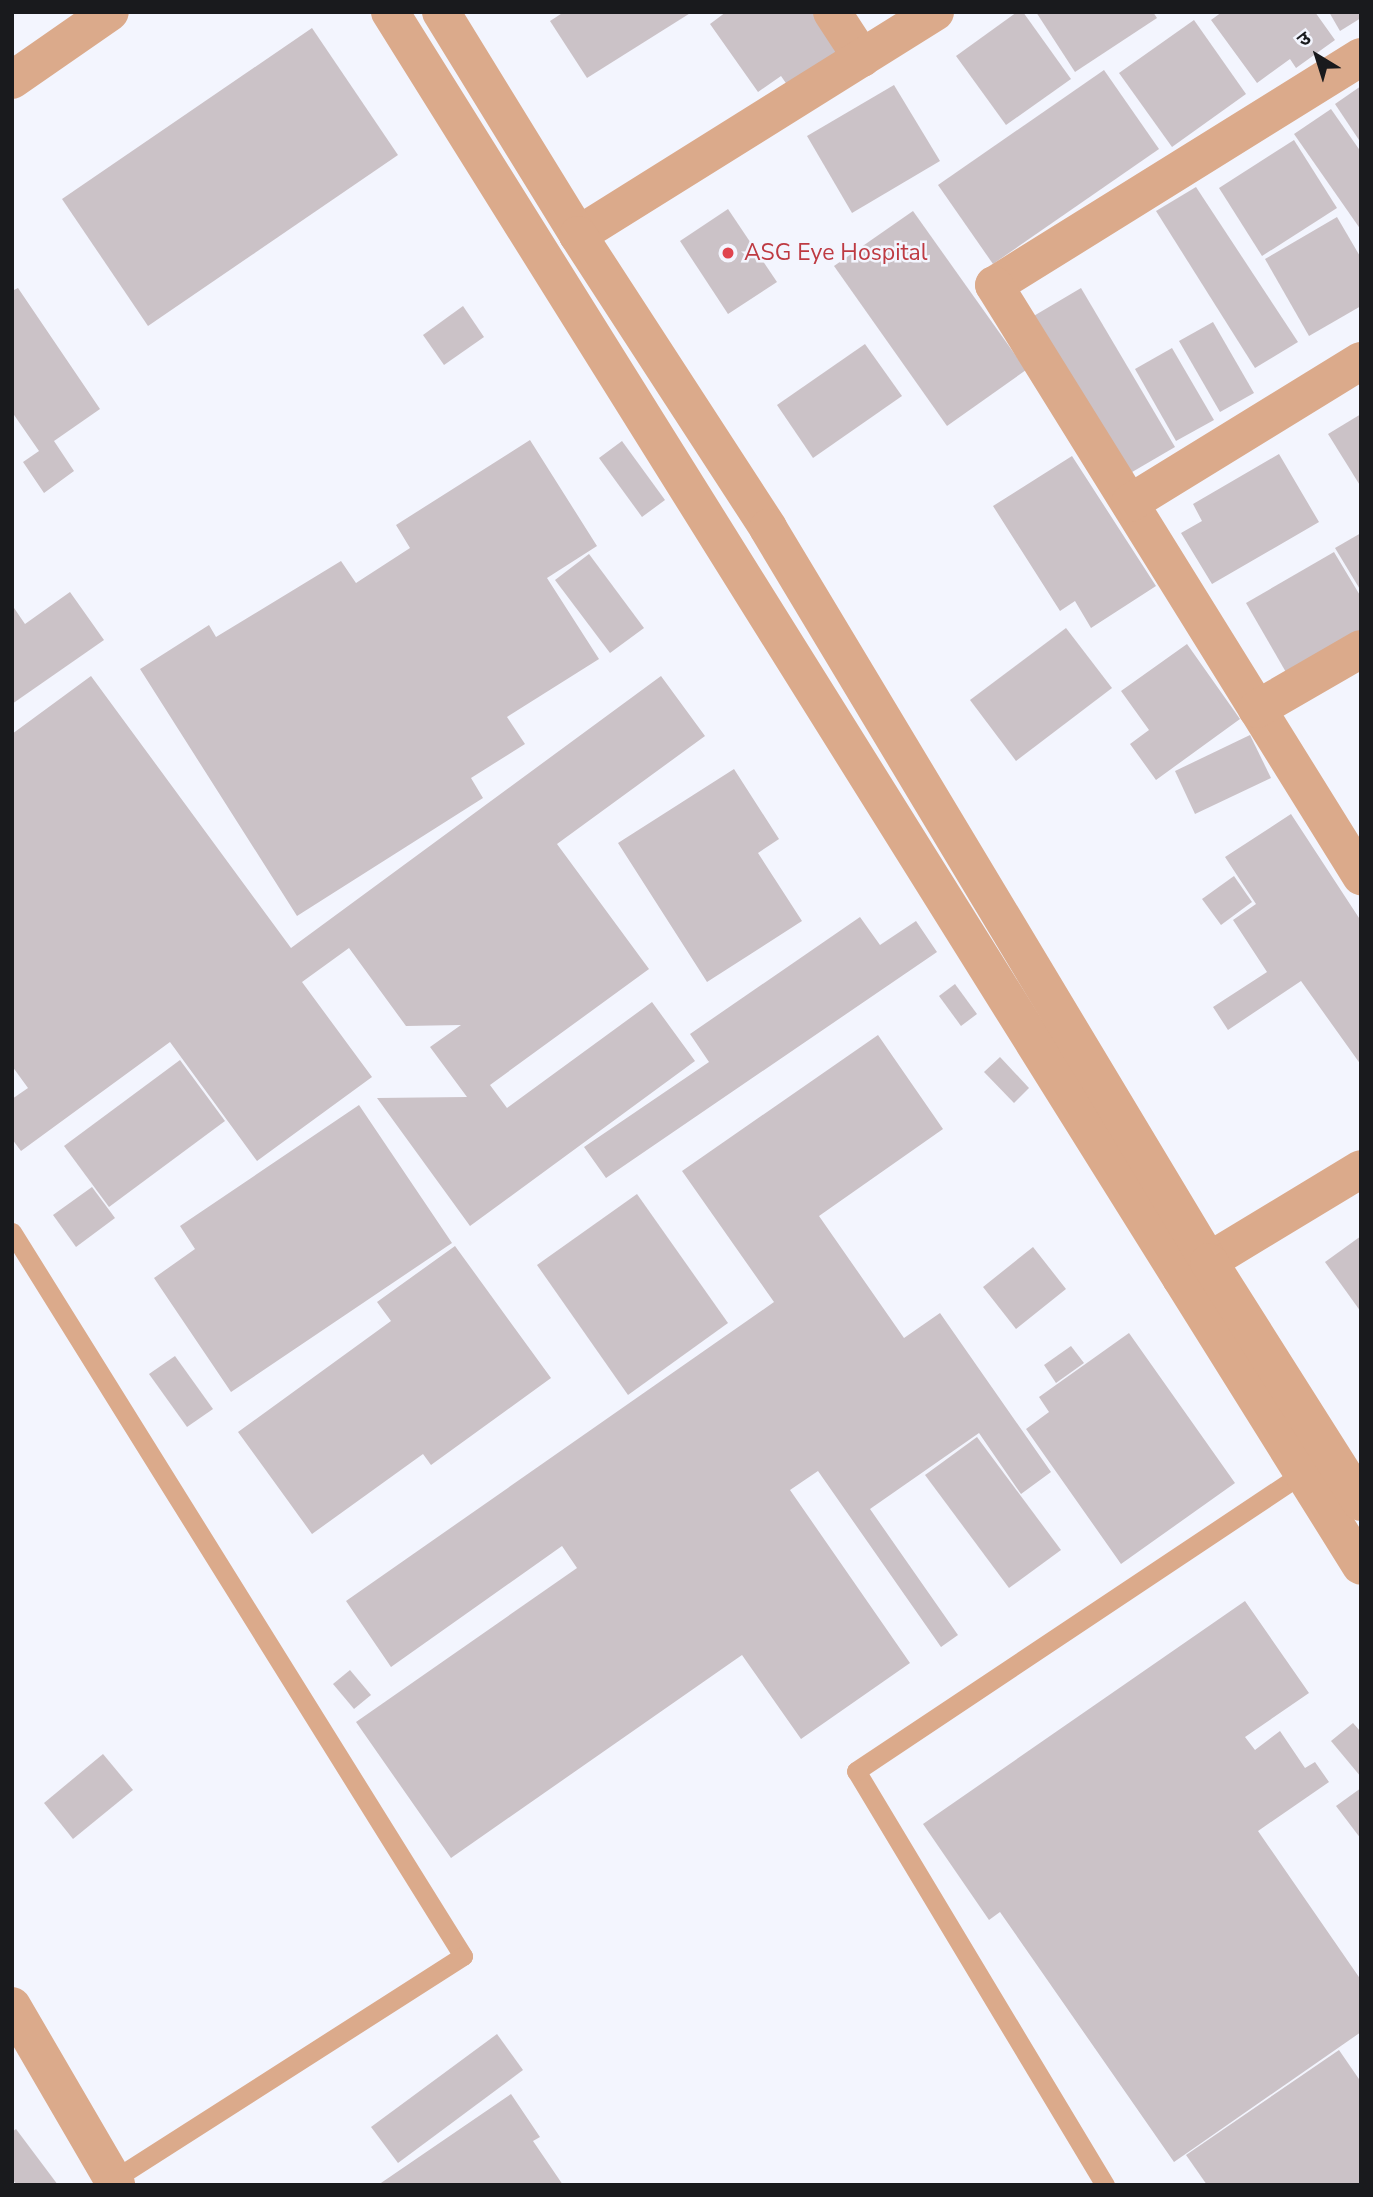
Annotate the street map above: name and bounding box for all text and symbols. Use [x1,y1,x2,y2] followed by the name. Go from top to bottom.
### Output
[1282,21,1352,91] north arrow
[1292,26,1316,53] text: उ
[744,239,928,267] place label: ASG Eye Hospital
[718,243,738,263] marker: ASG Eye Hospital

